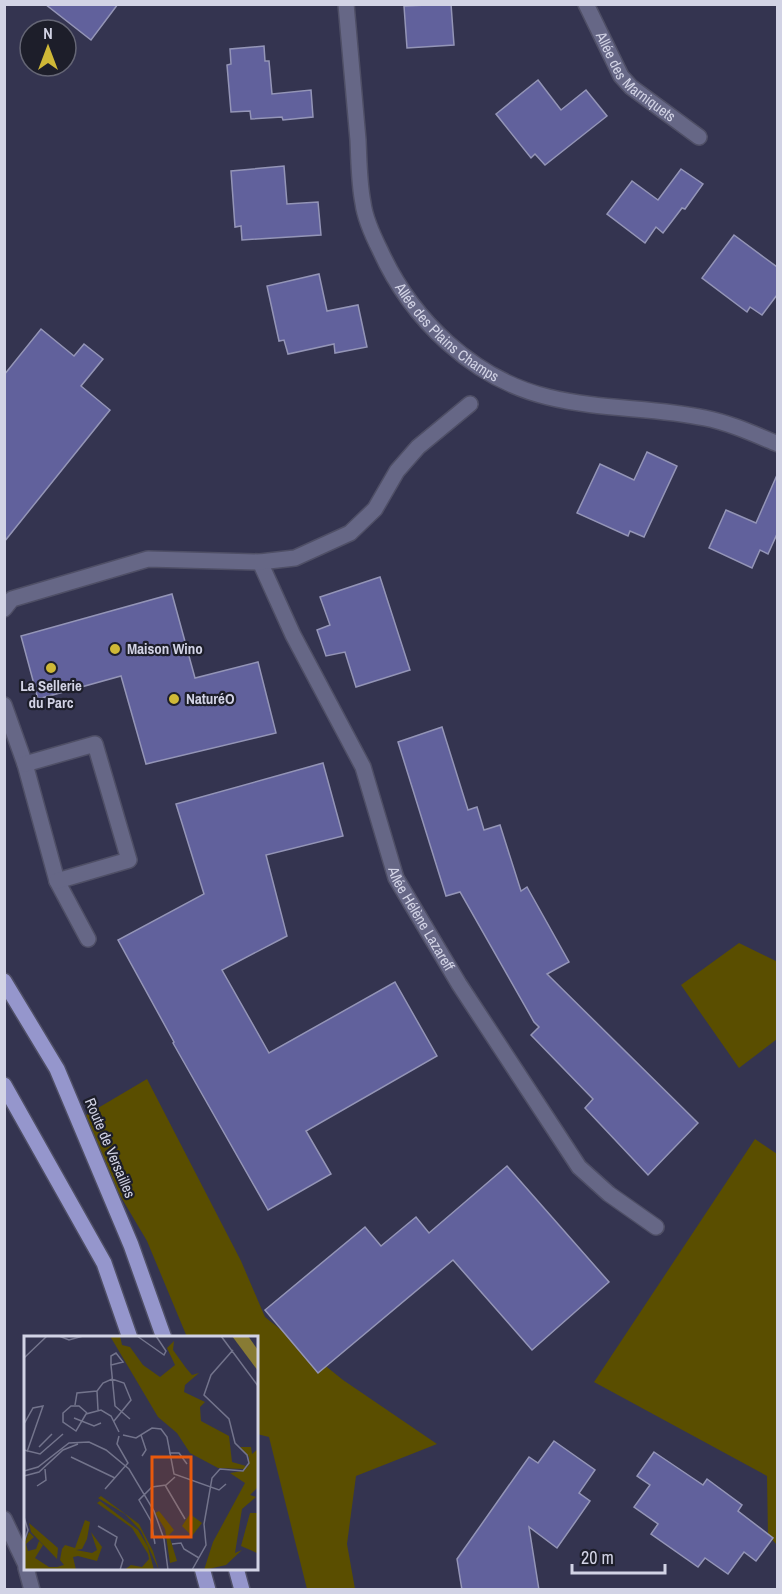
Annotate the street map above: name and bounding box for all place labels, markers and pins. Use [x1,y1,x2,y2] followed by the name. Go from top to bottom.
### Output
[127,638,203,659] place label: Maison Wino
[108,642,122,656] marker: Maison Wino
[44,661,58,675] marker: La Sellerie du Parc
[20,675,82,713] place label: La Sellerie du Parc
[186,688,235,709] place label: NaturéO
[167,692,181,706] marker: NaturéO

